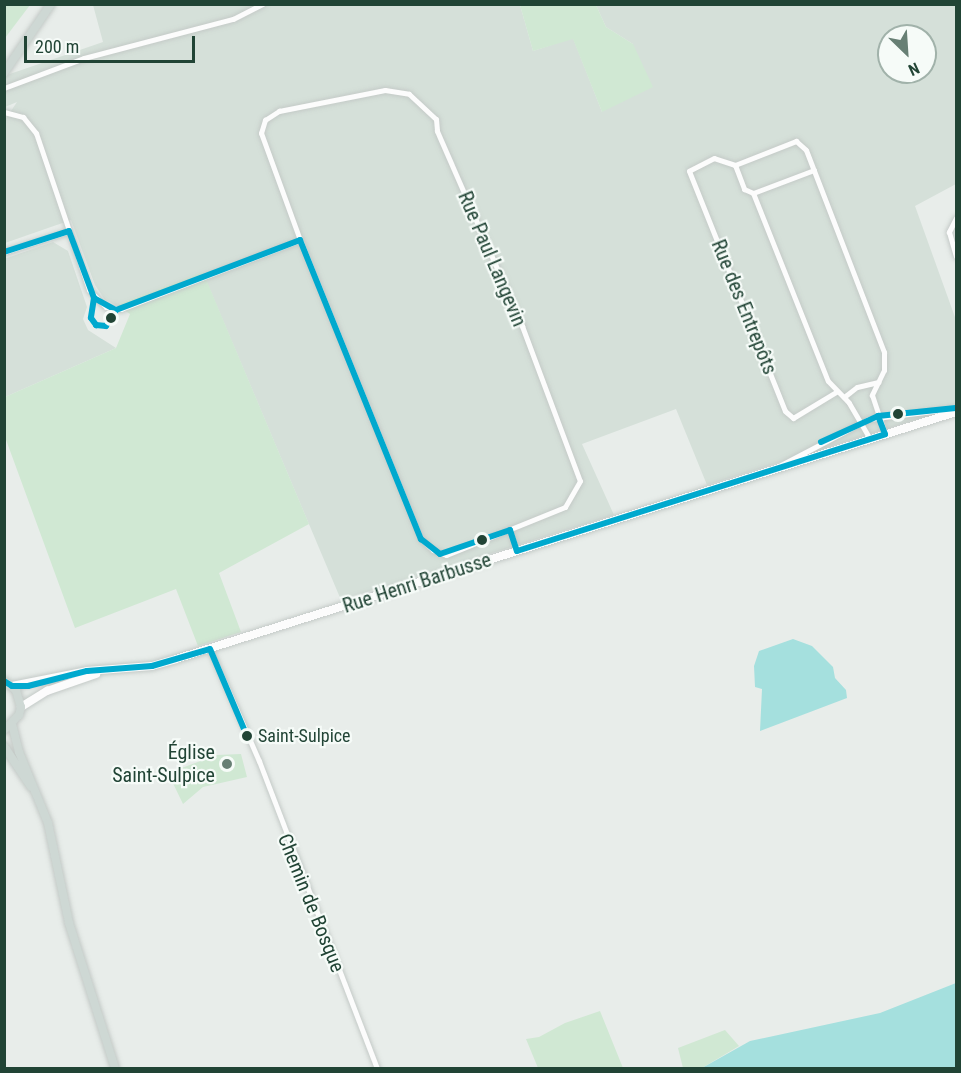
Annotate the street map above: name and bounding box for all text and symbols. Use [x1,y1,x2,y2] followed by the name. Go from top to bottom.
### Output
[27,24,198,62] scale bar
[877,24,937,84] north arrow
[35,36,79,57] text: 200 m
[906,58,922,80] text: N
[453,188,531,330] street label: Rue Paul Langevin
[706,236,782,378] street label: Rue des Entrepôts
[105,312,117,324] unlabelled marker
[892,408,904,420] unlabelled marker
[476,534,488,546] unlabelled marker
[340,548,494,618] street label: Rue Henri Barbusse
[258,725,351,747] place label: Saint-Sulpice
[241,730,253,742] marker: Saint-Sulpice
[112,740,215,787] place label: Église Saint-Sulpice
[220,757,234,771] marker: Église Saint-Sulpice
[272,830,350,976] street label: Chemin de Bosque

